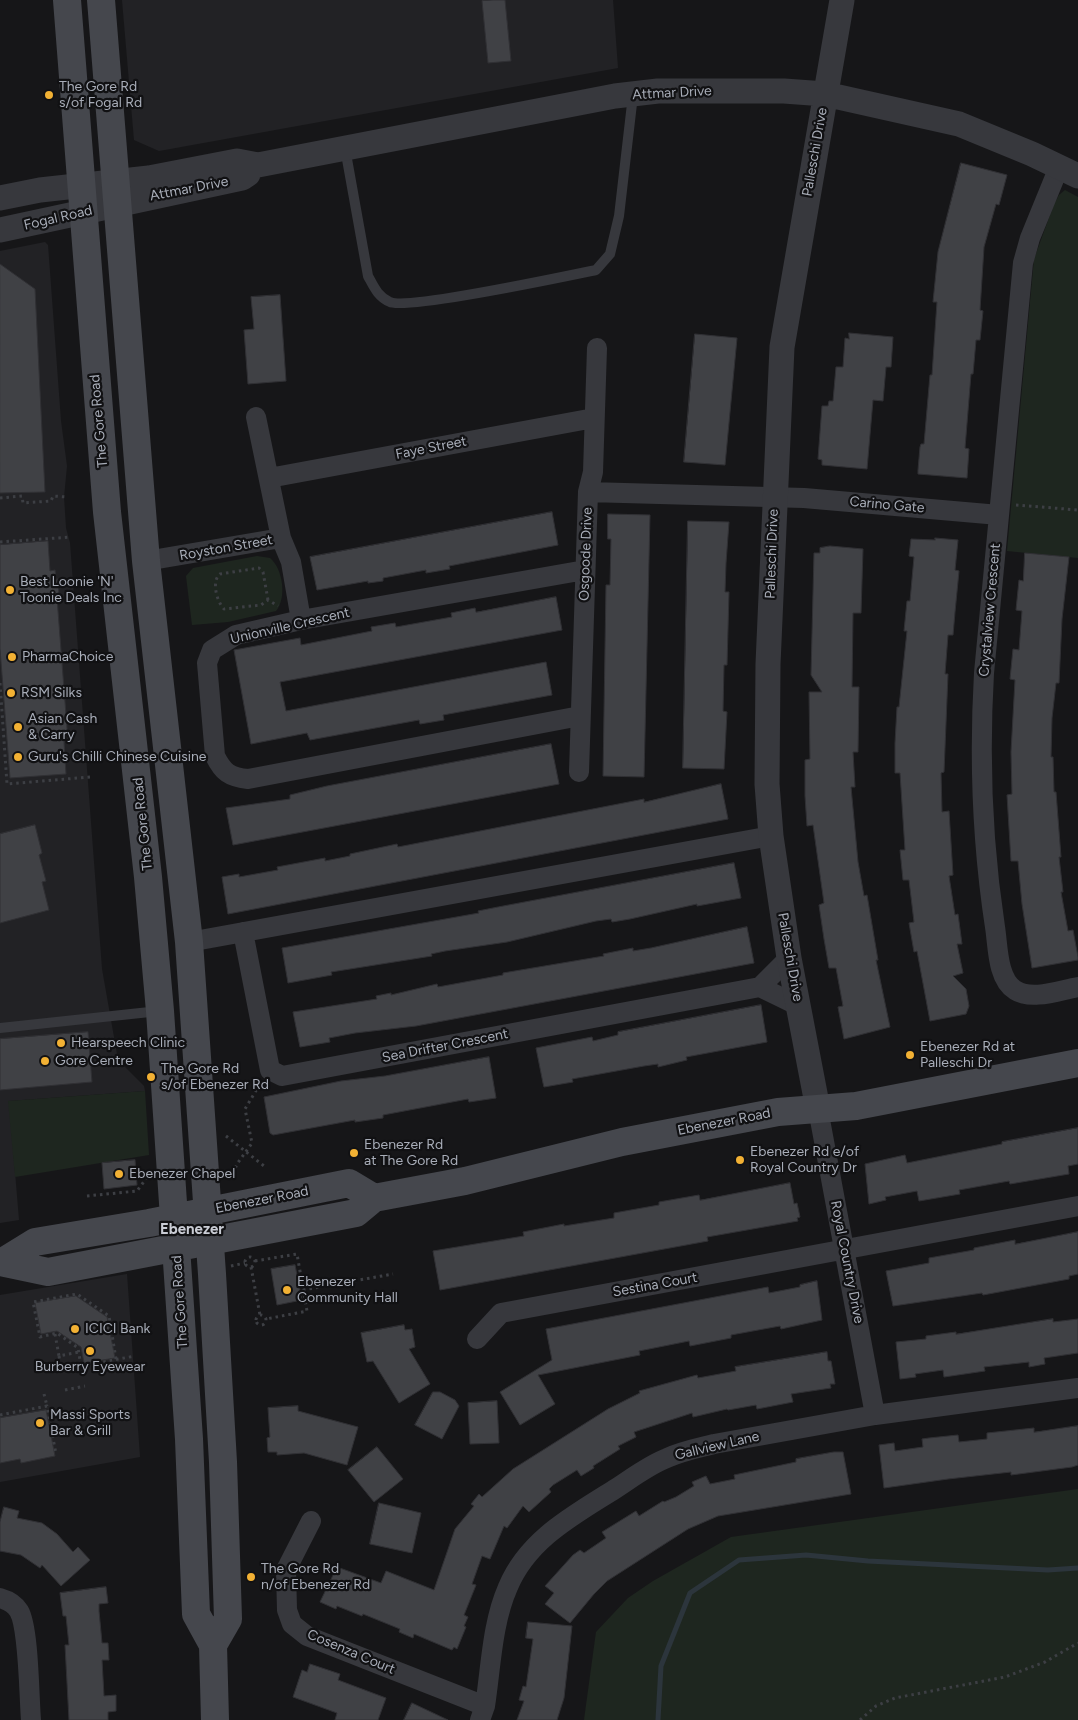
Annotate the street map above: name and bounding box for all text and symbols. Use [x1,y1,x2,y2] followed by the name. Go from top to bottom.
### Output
[59,79,142,111] place label: The Gore Rd s/of Fogal Rd
[632,83,712,103] street label: Attmar Drive
[43,89,55,101] marker: The Gore Rd s/of Fogal Rd
[799,106,831,198] street label: Palleschi Drive
[148,173,230,205] street label: Attmar Drive
[22,202,94,234] street label: Fogal Road
[87,374,111,468] street label: The Gore Road
[394,433,468,463] street label: Faye Street
[849,493,925,517] street label: Carino Gate
[576,507,596,601] street label: Osgoode Drive
[762,509,782,599] street label: Palleschi Drive
[178,532,274,564] street label: Royston Street
[976,543,1004,677] street label: Crystalview Crescent
[20,574,122,606] place label: Best Loonie 'N' Toonie Deals Inc
[4,584,16,596] marker: Best Loonie 'N' Toonie Deals Inc
[229,604,351,648] street label: Unionville Crescent
[22,649,113,665] place label: PharmaChoice
[6,651,18,663] marker: PharmaChoice
[21,685,82,701] place label: RSM Silks
[5,687,17,699] marker: RSM Silks
[28,711,97,744] place label: Asian Cash & Carry
[12,721,24,733] marker: Asian Cash & Carry
[28,749,206,765] place label: Guru's Chilli Chinese Cuisine
[12,751,24,763] marker: Guru's Chilli Chinese Cuisine
[130,777,156,871] street label: The Gore Road
[774,911,806,1003] street label: Palleschi Drive
[381,1026,509,1066] street label: Sea Drifter Crescent
[71,1035,185,1051] place label: Hearspeech Clinic
[55,1037,67,1049] marker: Hearspeech Clinic
[920,1039,1015,1072] place label: Ebenezer Rd at Palleschi Dr
[904,1049,916,1061] marker: Ebenezer Rd at Palleschi Dr
[55,1053,133,1069] place label: Gore Centre
[39,1055,51,1067] marker: Gore Centre
[161,1061,269,1094] place label: The Gore Rd s/of Ebenezer Rd
[145,1071,157,1083] marker: The Gore Rd s/of Ebenezer Rd
[676,1105,772,1139] street label: Ebenezer Road
[364,1137,458,1170] place label: Ebenezer Rd at The Gore Rd
[750,1144,859,1176] place label: Ebenezer Rd e/of Royal Country Dr
[348,1147,360,1159] marker: Ebenezer Rd at The Gore Rd
[734,1154,746,1166] marker: Ebenezer Rd e/of Royal Country Dr
[129,1166,235,1182] place label: Ebenezer Chapel
[113,1168,125,1180] marker: Ebenezer Chapel
[214,1183,310,1217] street label: Ebenezer Road
[827,1199,867,1325] street label: Royal Country Drive
[160,1221,224,1239] district label: Ebenezer
[168,1255,192,1349] street label: The Gore Road
[611,1269,699,1301] street label: Sestina Court
[297,1274,398,1306] place label: Ebenezer Community Hall
[281,1284,293,1296] marker: Ebenezer Community Hall
[85,1321,150,1337] place label: ICICI Bank
[69,1323,81,1335] marker: ICICI Bank
[84,1345,96,1357] marker: Burberry Eyewear
[35,1359,145,1375] place label: Burberry Eyewear
[50,1407,130,1440] place label: Massi Sports Bar & Grill
[34,1417,46,1429] marker: Massi Sports Bar & Grill
[673,1428,761,1464] street label: Gallview Lane
[261,1561,370,1594] place label: The Gore Rd n/of Ebenezer Rd
[245,1571,257,1583] marker: The Gore Rd n/of Ebenezer Rd
[305,1626,397,1678] street label: Cosenza Court

